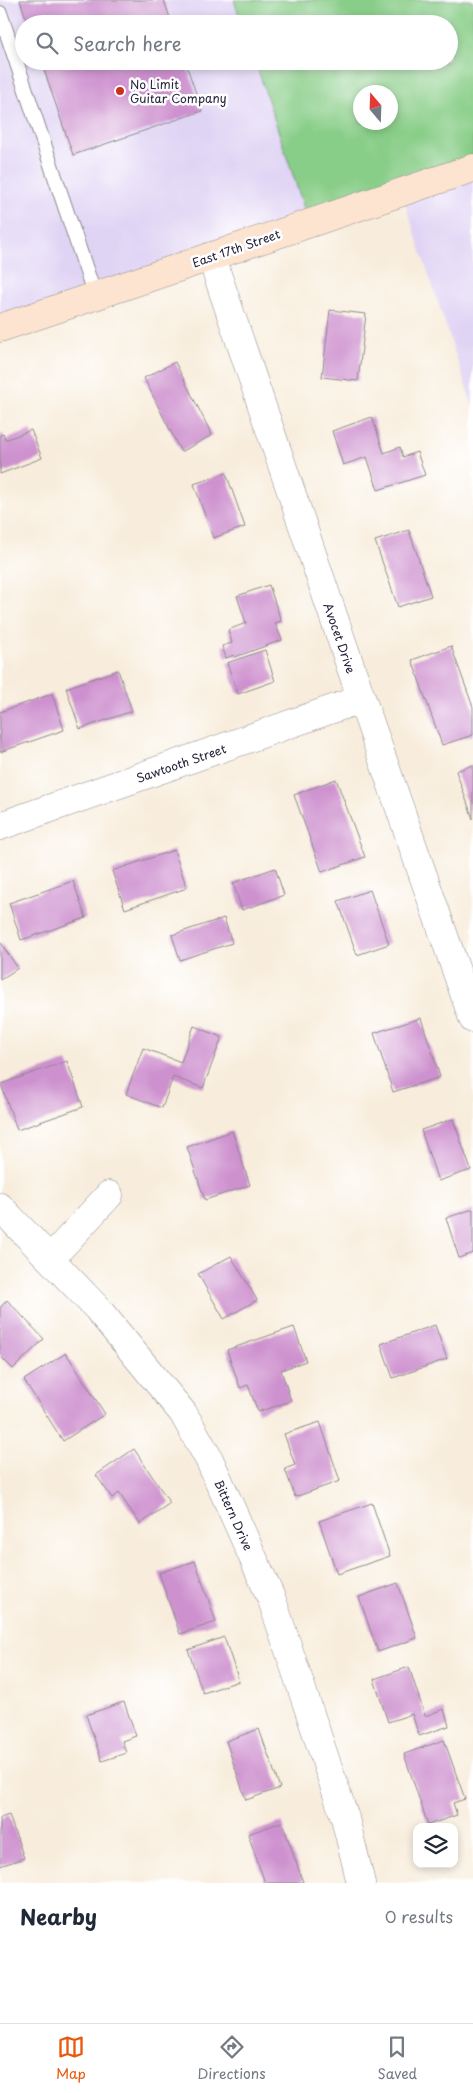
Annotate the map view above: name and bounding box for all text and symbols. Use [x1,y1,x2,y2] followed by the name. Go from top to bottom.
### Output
[15,15,458,70] search box
[33,29,61,57] icon: search
[73,29,182,57] text: Search here
[130,75,227,107] place label: No Limit Guitar Company
[114,85,126,97] marker: No Limit Guitar Company
[353,85,398,130] north arrow
[190,224,282,271] street label: East 17th Street
[320,600,361,676] street label: Avocet Drive
[134,739,229,787] street label: Sawtooth Street
[210,1477,258,1553] street label: Bittern Drive
[413,1823,458,1868] map controls
[413,1823,458,1868] button: layers
[20,1900,97,1932] text: Nearby
[385,1904,453,1928] text: 0 results
[56,2033,86,2084] tab: Map
[198,2033,266,2084] tab: Directions
[377,2033,417,2084] tab: Saved

